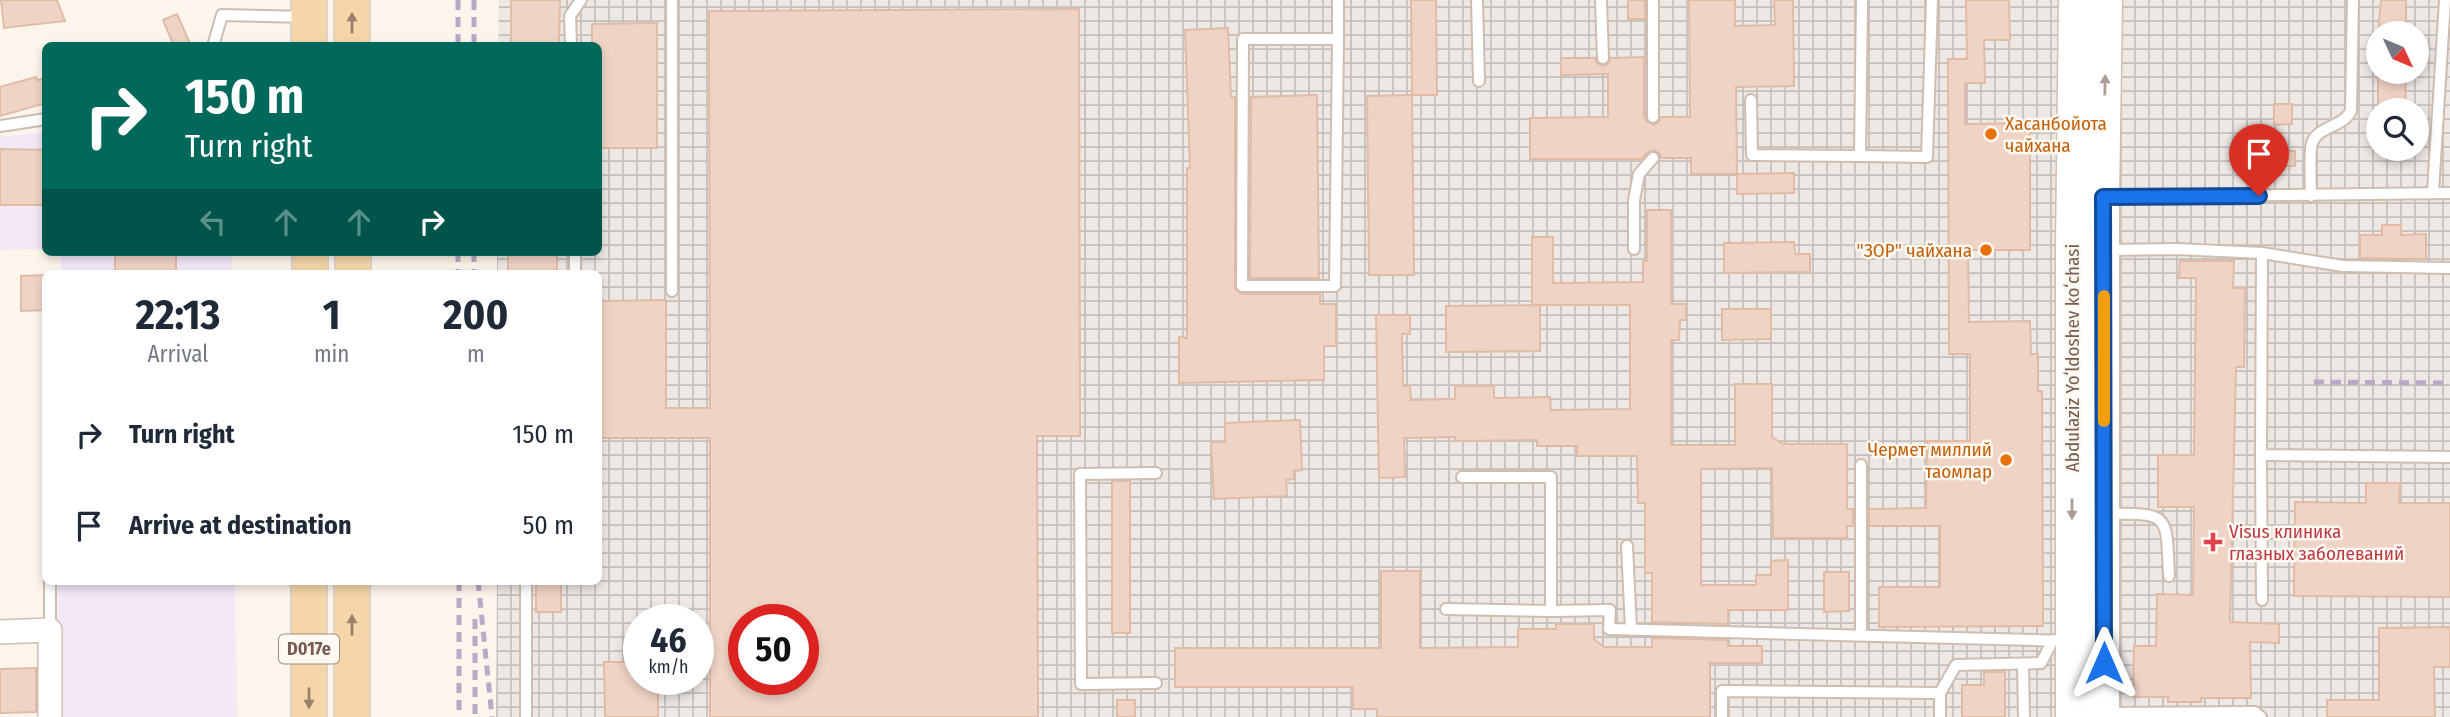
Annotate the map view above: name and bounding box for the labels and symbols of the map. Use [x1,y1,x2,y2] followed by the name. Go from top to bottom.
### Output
[346,12,358,34] one-way arrow
[2366,21,2429,84] north arrow
[2099,74,2110,96] one-way arrow
[2005,112,2107,157] place label: Хасанбойота чайхана
[2229,124,2289,196] pin
[1983,126,1999,142] marker: Хасанбойота чайхана
[1857,239,1972,262] place label: "ЗОР" чайхана
[1978,242,1994,258] marker: "ЗОР" чайхана
[2061,244,2084,472] street label: Abdulaziz Yoʻldoshev koʻchasi
[1868,438,1992,483] place label: Чермет миллий таомлар
[1998,452,2014,468] marker: Чермет миллий таомлар
[2066,498,2078,520] one-way arrow
[2229,520,2404,565] place label: Visus клиника глазных заболеваний
[2203,532,2223,552] marker: Visus клиника глазных заболеваний
[728,604,819,695] speed limit sign: 50
[346,613,358,635] one-way arrow
[2067,626,2141,700] position arrow
[279,634,339,664] road number: D017e
[303,687,315,709] one-way arrow

